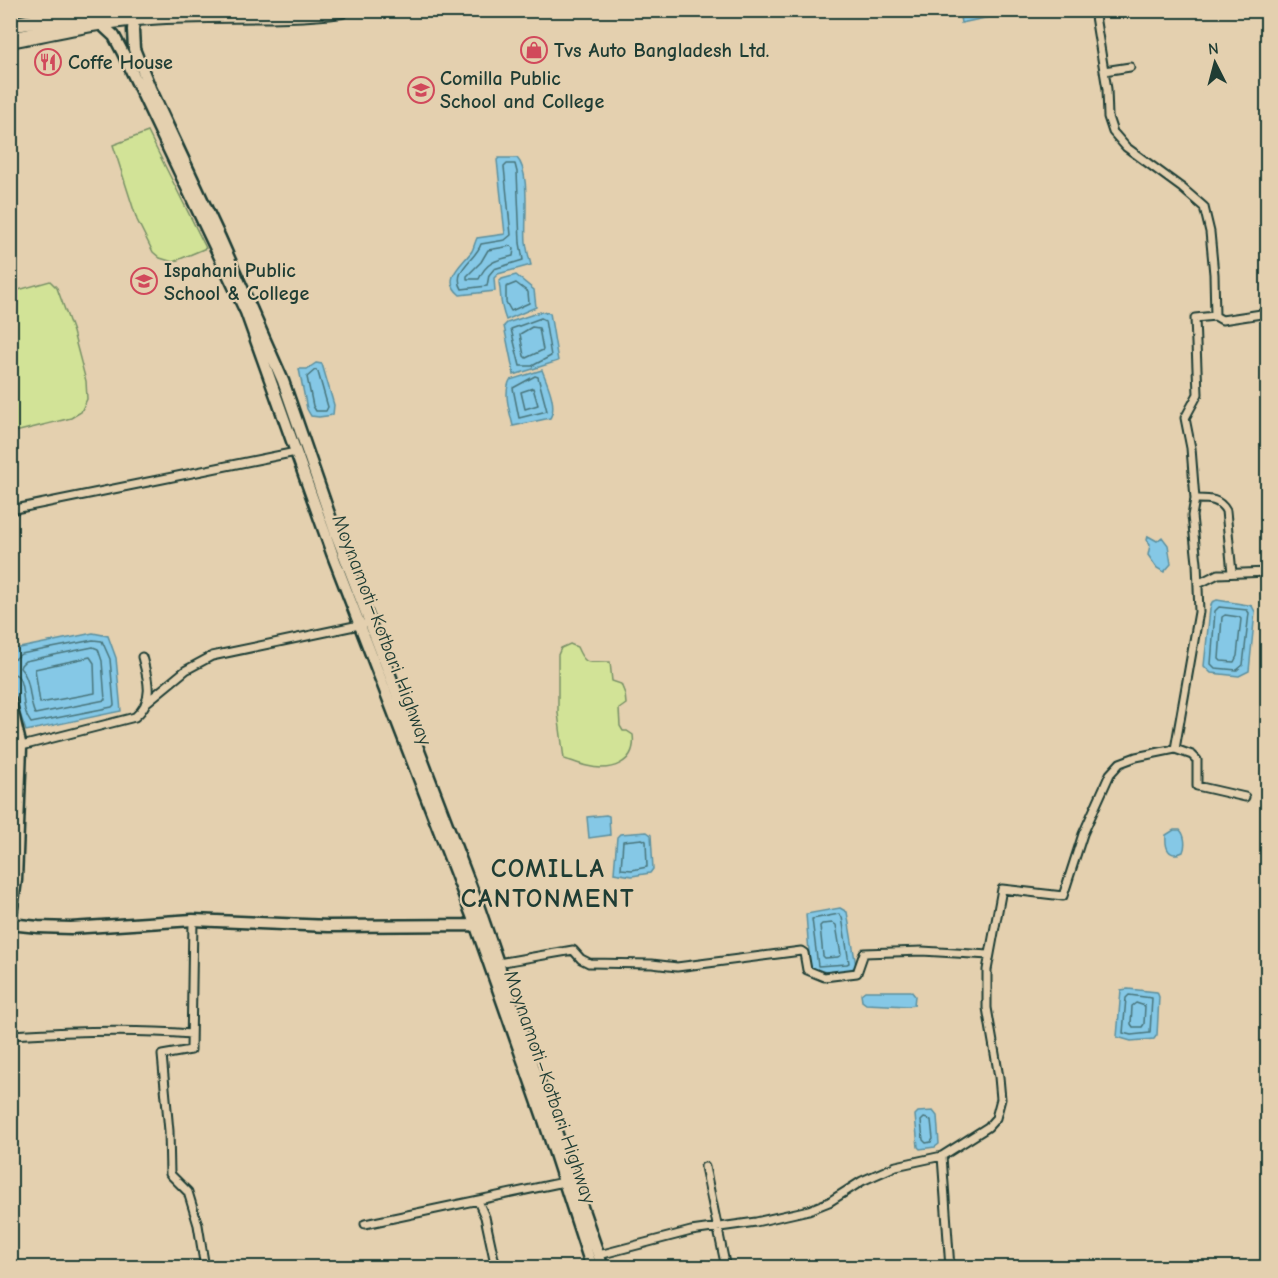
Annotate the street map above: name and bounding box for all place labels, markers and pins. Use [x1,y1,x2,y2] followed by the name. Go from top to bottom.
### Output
[519,35,549,65] shop icon: Tvs Auto Bangladesh Ltd.
[554,39,769,62] place label: Tvs Auto Bangladesh Ltd.
[33,47,63,77] restaurant icon: Coffe House
[68,51,173,74] place label: Coffe House
[440,67,605,113] place label: Comilla Public School and College
[406,75,436,105] school or university icon: Comilla Public School and College
[164,259,310,305] place label: Ispahani Public School & College
[129,266,159,296] school or university icon: Ispahani Public School & College

